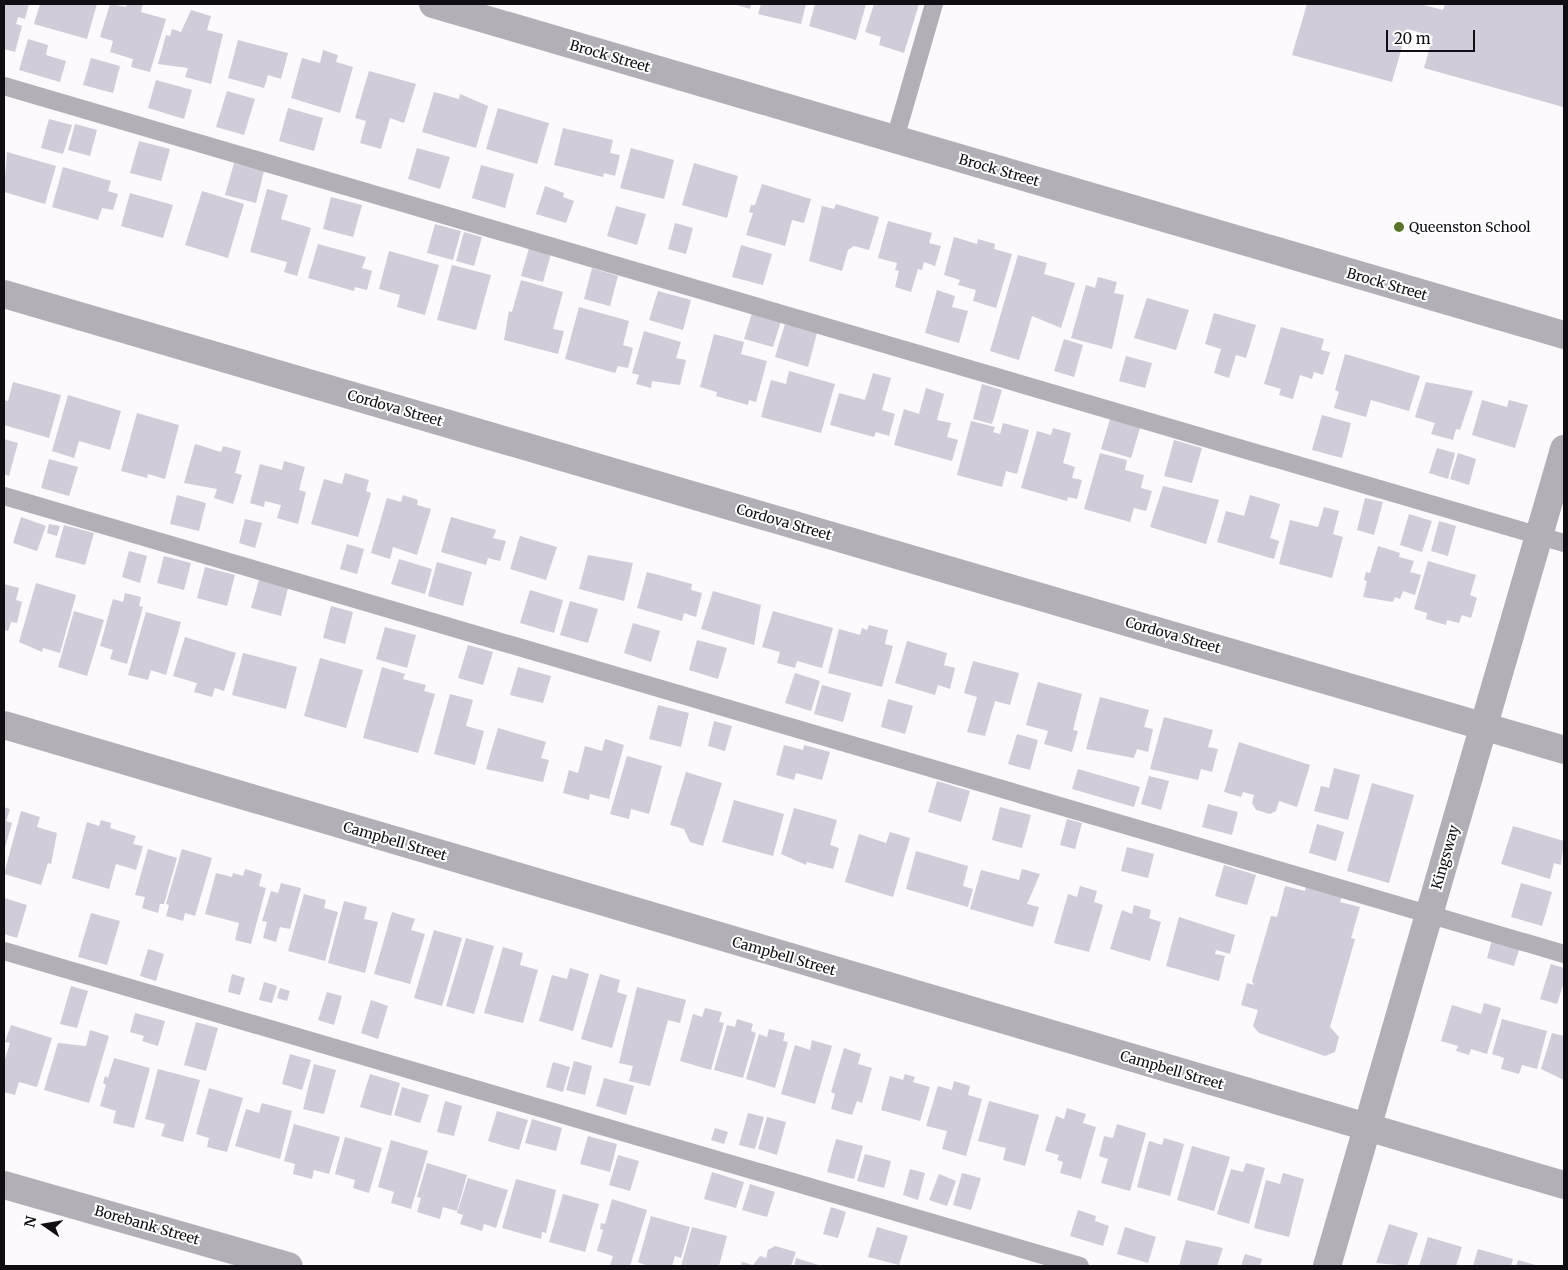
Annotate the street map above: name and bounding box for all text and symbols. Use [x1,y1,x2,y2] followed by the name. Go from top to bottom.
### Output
[1388,20,1477,52] scale bar
[1394,29,1431,48] text: 20 m
[568,36,652,76] street label: Brock Street
[957,150,1041,190] street label: Brock Street
[1409,219,1531,235] place label: Queenston School
[1393,221,1405,233] marker: Queenston School
[1345,264,1429,304] street label: Brock Street
[345,386,445,430] street label: Cordova Street
[734,500,834,544] street label: Cordova Street
[1123,613,1223,657] street label: Cordova Street
[341,818,449,864] street label: Campbell Street
[1428,823,1462,891] street label: Kingsway
[730,933,838,979] street label: Campbell Street
[1118,1047,1226,1093] street label: Campbell Street
[20,1200,70,1250] north arrow
[93,1202,201,1248] street label: Borebank Street
[20,1214,40,1229] text: N

